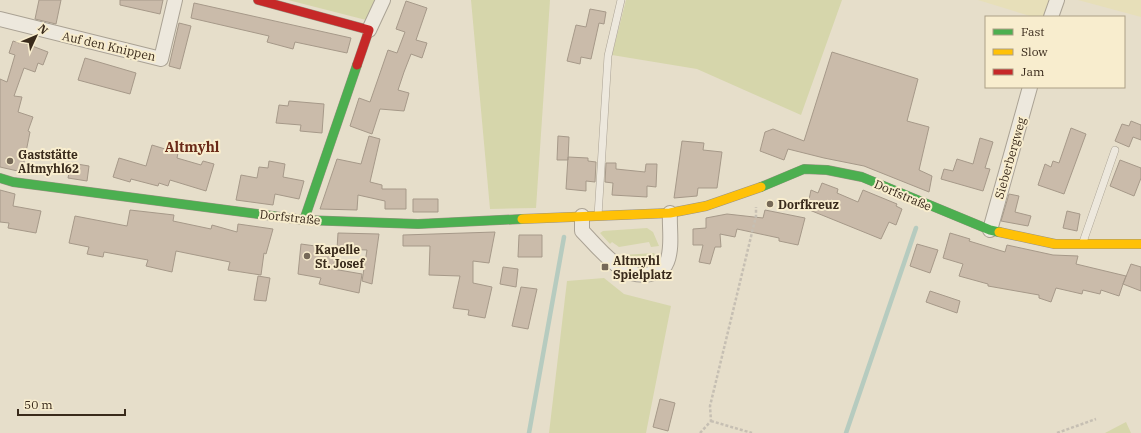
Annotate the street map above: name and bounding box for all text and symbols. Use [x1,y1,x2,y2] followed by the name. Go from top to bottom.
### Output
[16,16,56,56] north arrow
[985,16,1125,88] legend
[35,21,51,37] text: N
[1021,24,1045,39] text: Fast
[61,28,157,64] street label: Auf den Knippen
[1021,44,1048,59] text: Slow
[1021,64,1045,79] text: Jam
[991,115,1029,201] street label: Sieberbergweg
[165,138,220,156] district label: Altmyhl
[18,147,79,176] place label: Gaststätte Altmyhl62
[5,156,15,166] marker: Gaststätte Altmyhl62
[872,176,934,214] street label: Dorfstraße
[778,197,839,212] place label: Dorfkreuz
[765,199,775,209] marker: Dorfkreuz
[259,206,321,228] street label: Dorfstraße
[315,242,365,271] place label: Kapelle St. Josef
[302,251,312,261] marker: Kapelle St. Josef
[613,253,672,282] place label: Altmyhl Spielplatz
[600,262,610,272] marker: Altmyhl Spielplatz
[18,391,125,417] scale bar
[24,397,53,412] text: 50 m

